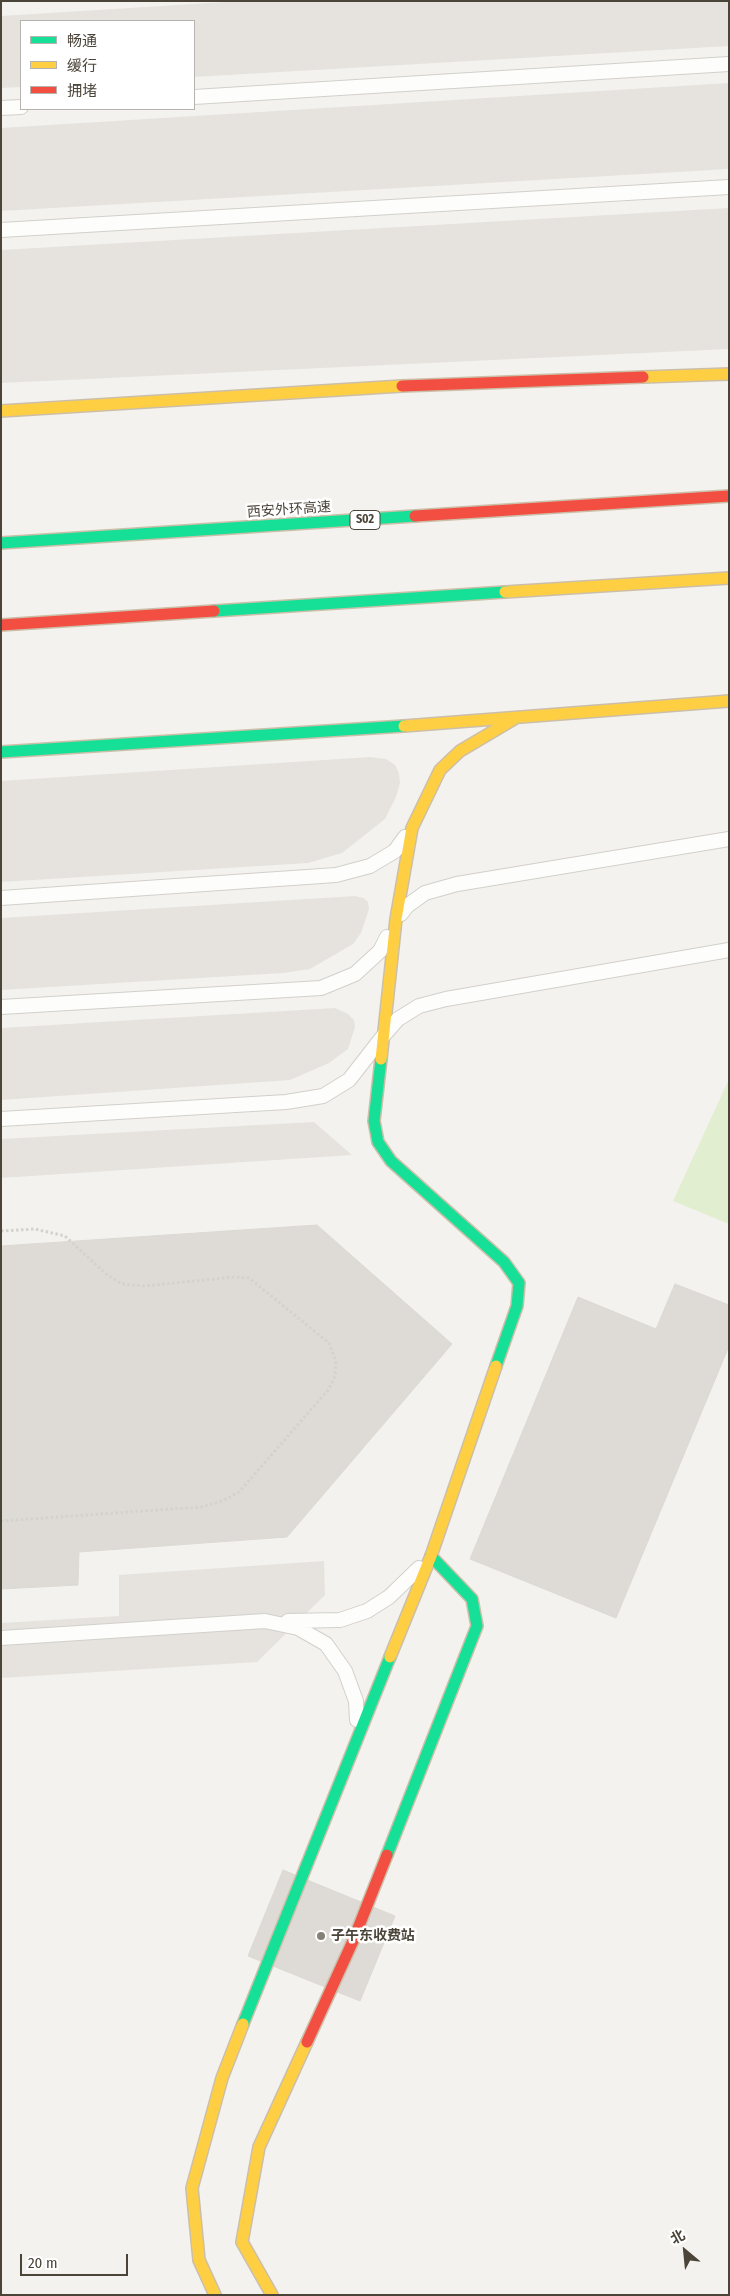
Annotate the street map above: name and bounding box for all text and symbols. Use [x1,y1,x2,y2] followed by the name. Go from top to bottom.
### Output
[20,20,195,110] legend
[67,32,97,50] text: 畅通
[67,57,97,75] text: 缓行
[67,82,97,100] text: 拥堵
[247,499,331,521] street label: 西安外环高速
[350,510,380,530] road number: S02
[331,1928,415,1944] place label: 子午东收费站
[315,1930,327,1942] marker: 子午东收费站
[660,2226,710,2276] north arrow
[668,2227,688,2248] text: 北
[22,2244,130,2276] scale bar
[28,2254,58,2272] text: 20 m

